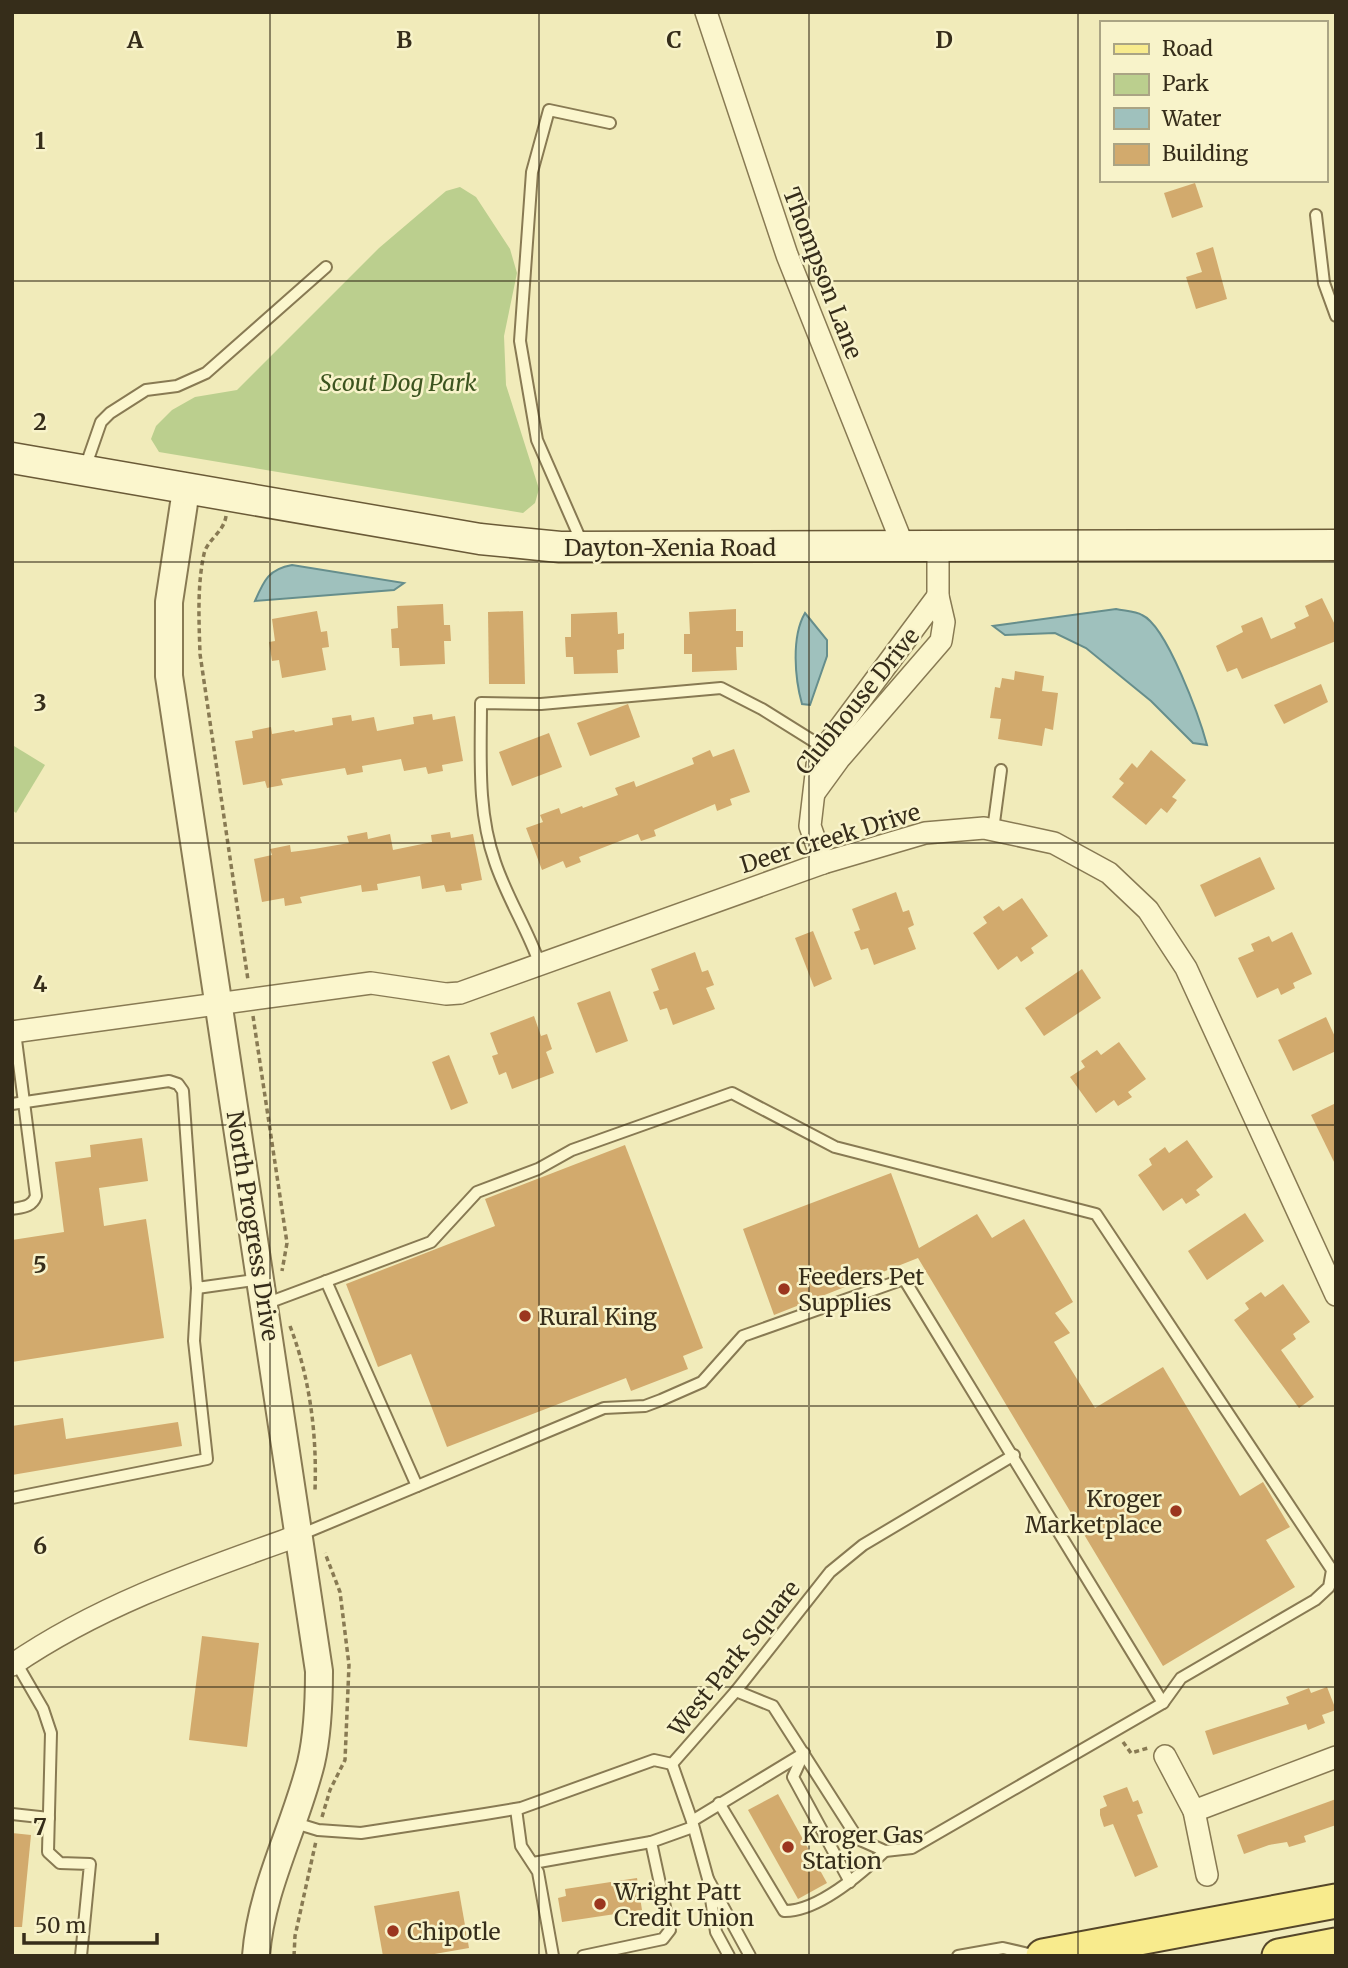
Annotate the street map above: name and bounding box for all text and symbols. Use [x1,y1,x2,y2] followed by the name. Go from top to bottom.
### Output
[1100,21,1327,182] legend
[126,25,144,54] text: A
[396,25,412,54] text: B
[666,25,682,54] text: C
[935,25,953,54] text: D
[1162,35,1213,62] text: Road
[1162,70,1209,97] text: Park
[1161,105,1221,132] text: Water
[35,126,46,155] text: 1
[1162,140,1249,167] text: Building
[777,183,869,363] street label: Thompson Lane
[319,368,477,397] park label: Scout Dog Park
[33,407,47,436] text: 2
[564,533,776,562] street label: Dayton-Xenia Road
[789,622,925,780] street label: Clubhouse Drive
[33,688,47,717] text: 3
[737,797,923,879] street label: Deer Creek Drive
[33,969,48,998] text: 4
[220,1109,286,1343] street label: North Progress Drive
[33,1250,47,1279] text: 5
[798,1262,924,1317] place label: Feeders Pet Supplies
[776,1281,792,1297] marker: Feeders Pet Supplies
[539,1302,657,1331] place label: Rural King
[517,1308,533,1324] marker: Rural King
[1025,1484,1162,1539] place label: Kroger Marketplace
[1168,1503,1184,1519] marker: Kroger Marketplace
[33,1531,47,1560] text: 6
[662,1574,806,1743] street label: West Park Square
[33,1812,47,1841] text: 7
[802,1820,924,1875] place label: Kroger Gas Station
[780,1839,796,1855] marker: Kroger Gas Station
[613,1877,754,1932] place label: Wright Patt Credit Union
[592,1896,608,1912] marker: Wright Patt Credit Union
[24,1902,158,1946] scale bar
[35,1912,86,1939] text: 50 m
[407,1917,501,1946] place label: Chipotle
[385,1923,401,1939] marker: Chipotle

